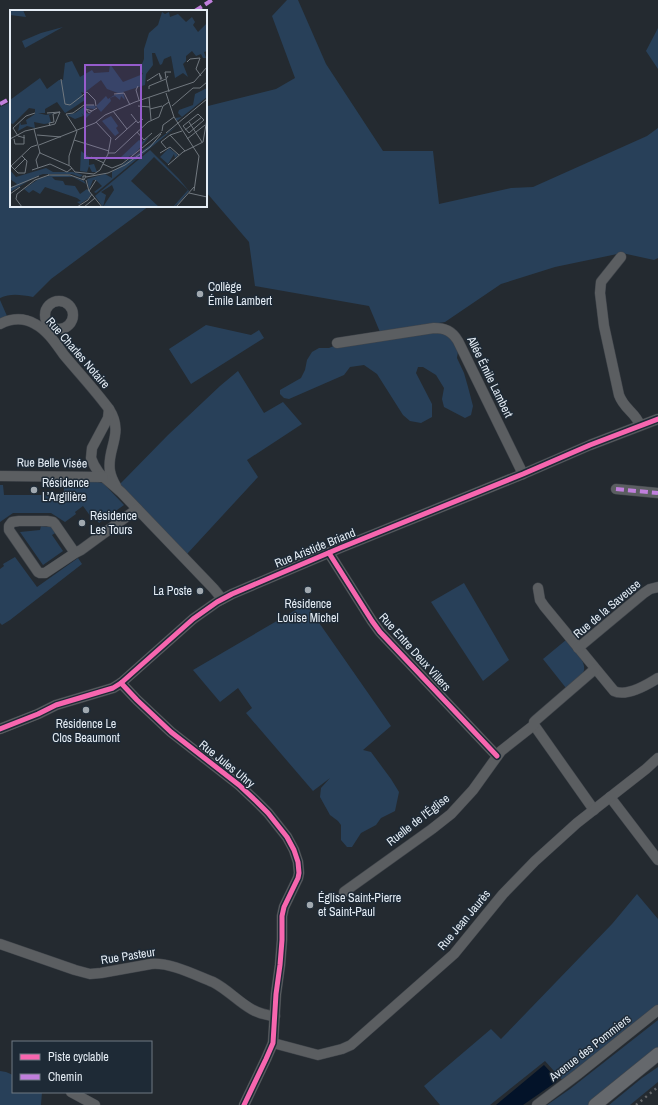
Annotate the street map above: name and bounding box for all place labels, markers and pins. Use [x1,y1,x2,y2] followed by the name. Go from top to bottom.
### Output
[208,279,272,309] place label: Collège Émile Lambert
[195,289,205,299] marker: Collège Émile Lambert
[42,475,89,505] place label: Résidence L’Argilière
[29,485,39,495] marker: Résidence L’Argilière
[90,508,137,538] place label: Résidence Les Tours
[77,518,87,528] marker: Résidence Les Tours
[153,583,192,599] place label: La Poste
[303,585,313,595] marker: Résidence Louise Michel
[195,586,205,596] marker: La Poste
[277,596,339,626] place label: Résidence Louise Michel
[81,705,91,715] marker: Résidence Le Clos Beaumont
[52,716,120,746] place label: Résidence Le Clos Beaumont
[318,890,401,920] place label: Église Saint-Pierre et Saint-Paul
[305,900,315,910] marker: Église Saint-Pierre et Saint-Paul

